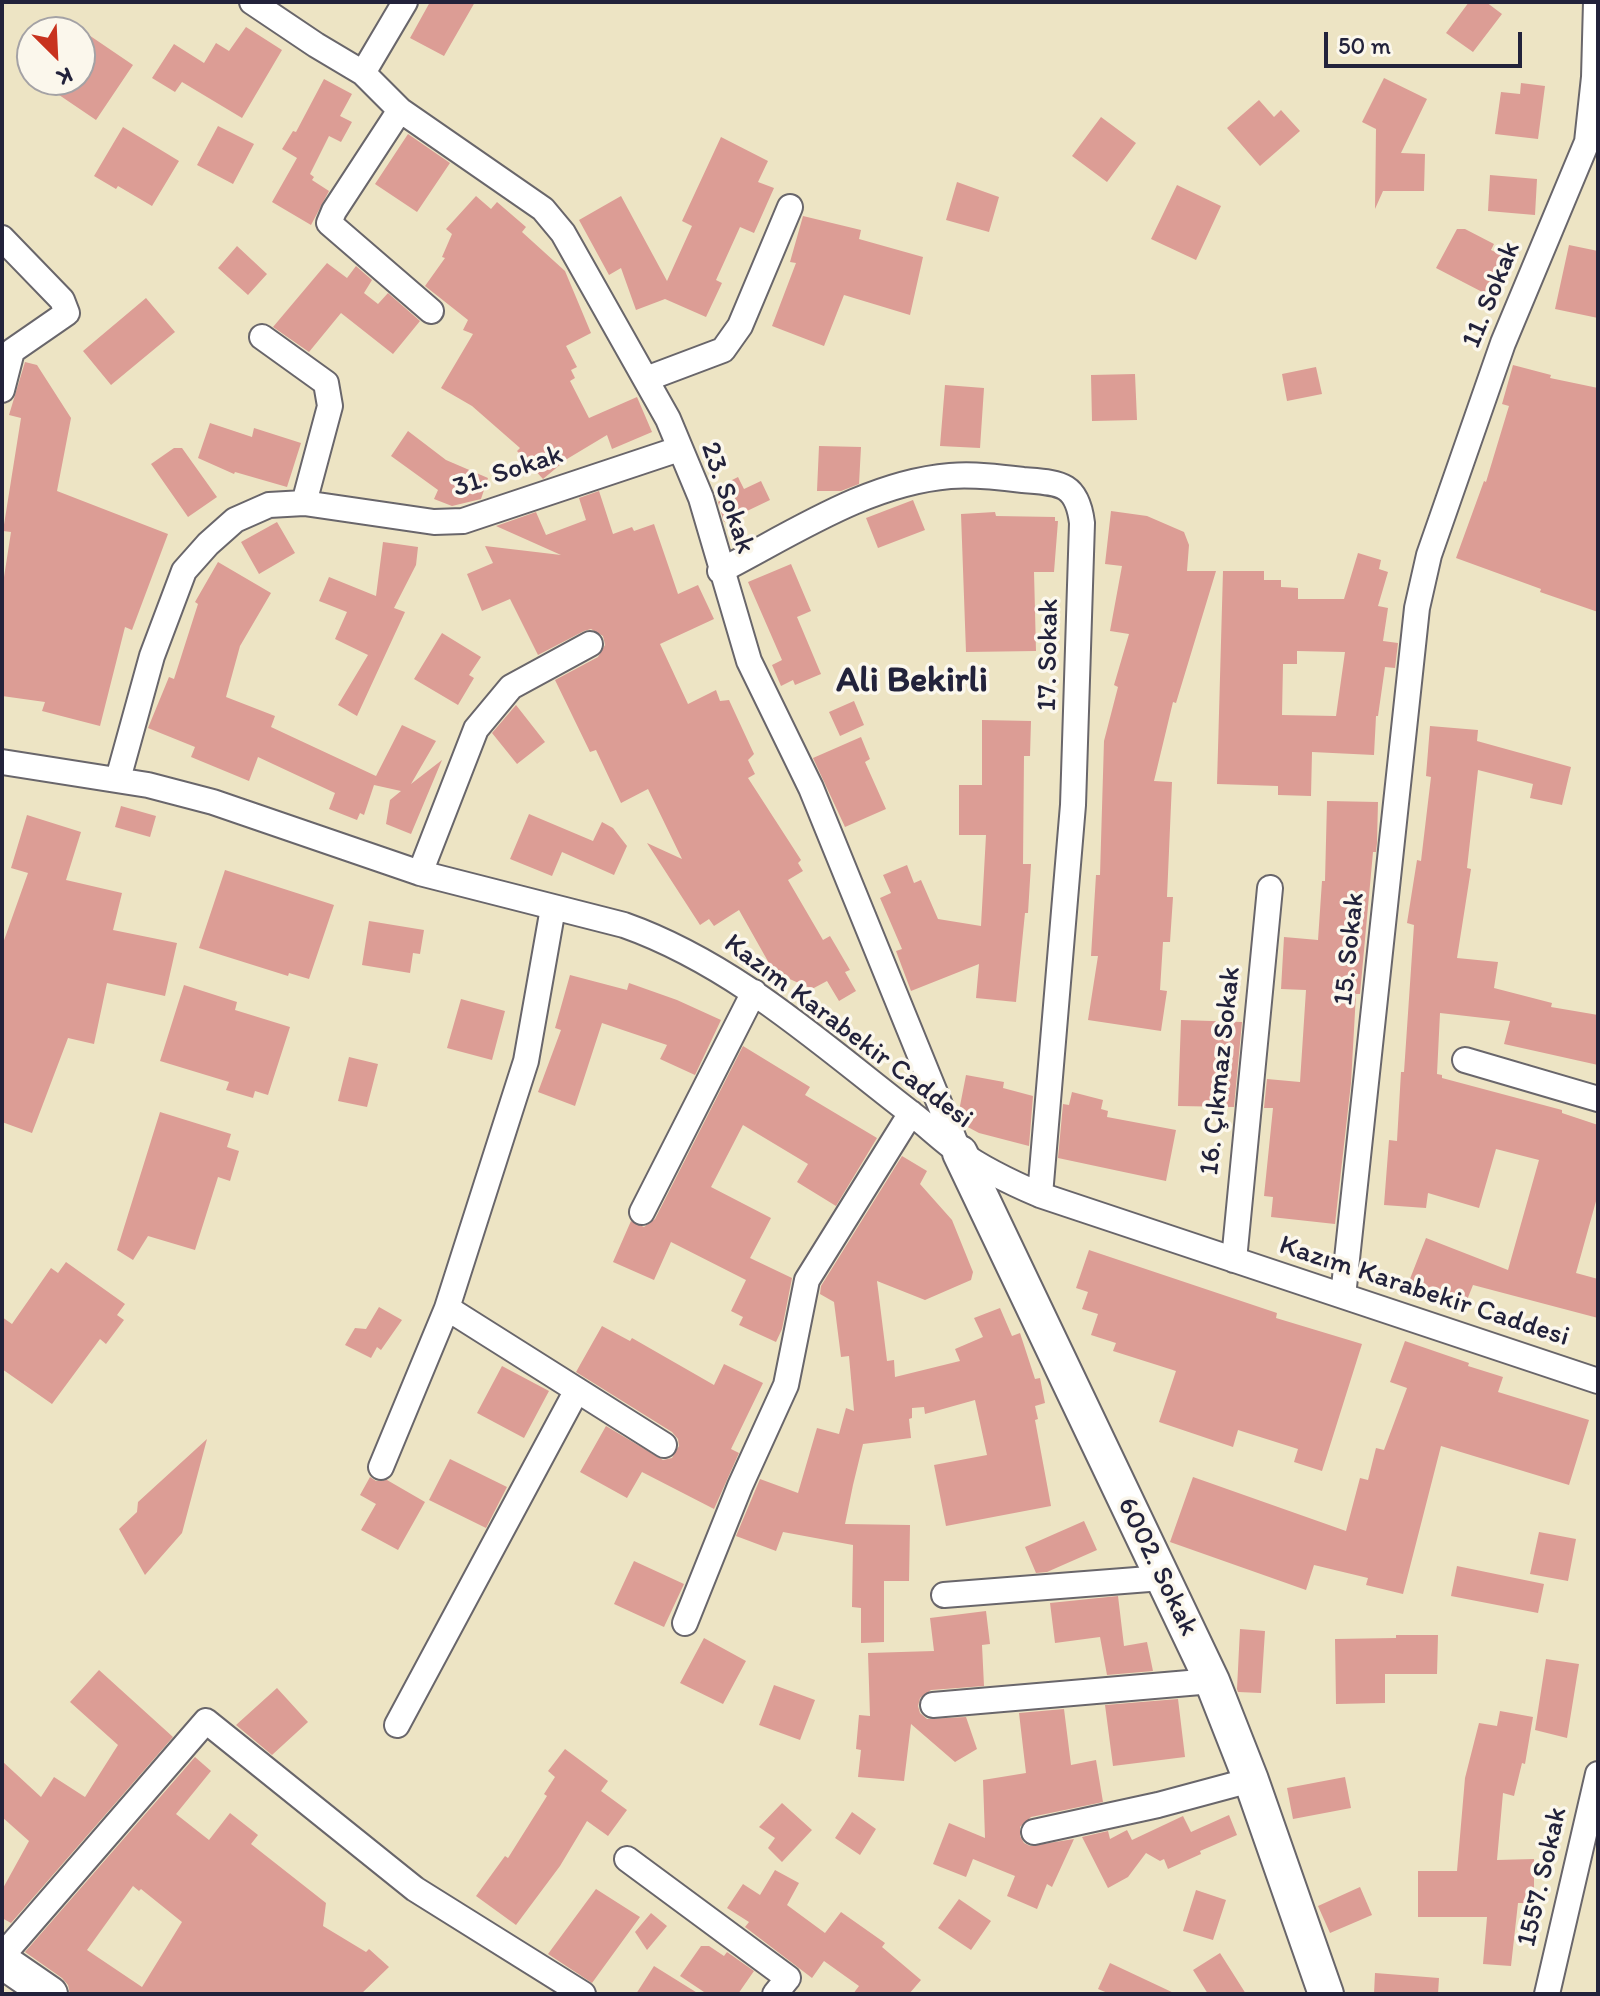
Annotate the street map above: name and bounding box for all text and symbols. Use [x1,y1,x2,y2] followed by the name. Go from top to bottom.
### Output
[16,16,96,96] north arrow
[1328,16,1526,66] scale bar
[1338,31,1391,60] text: 50 m
[53,61,77,92] text: K
[1455,237,1529,353] street label: 11. Sokak
[449,438,567,506] street label: 31. Sokak
[692,438,762,558] street label: 23. Sokak
[1031,598,1067,712] street label: 17. Sokak
[836,660,988,704] district label: Ali Bekirli
[1327,891,1373,1007] street label: 15. Sokak
[717,927,979,1137] street label: Kazım Karabekir Caddesi
[1193,965,1249,1177] street label: 16. Çıkmaz Sokak
[1275,1229,1573,1355] street label: Kazım Karabekir Caddesi
[1109,1492,1205,1642] street label: 6002. Sokak
[1511,1804,1575,1950] street label: 1557. Sokak

